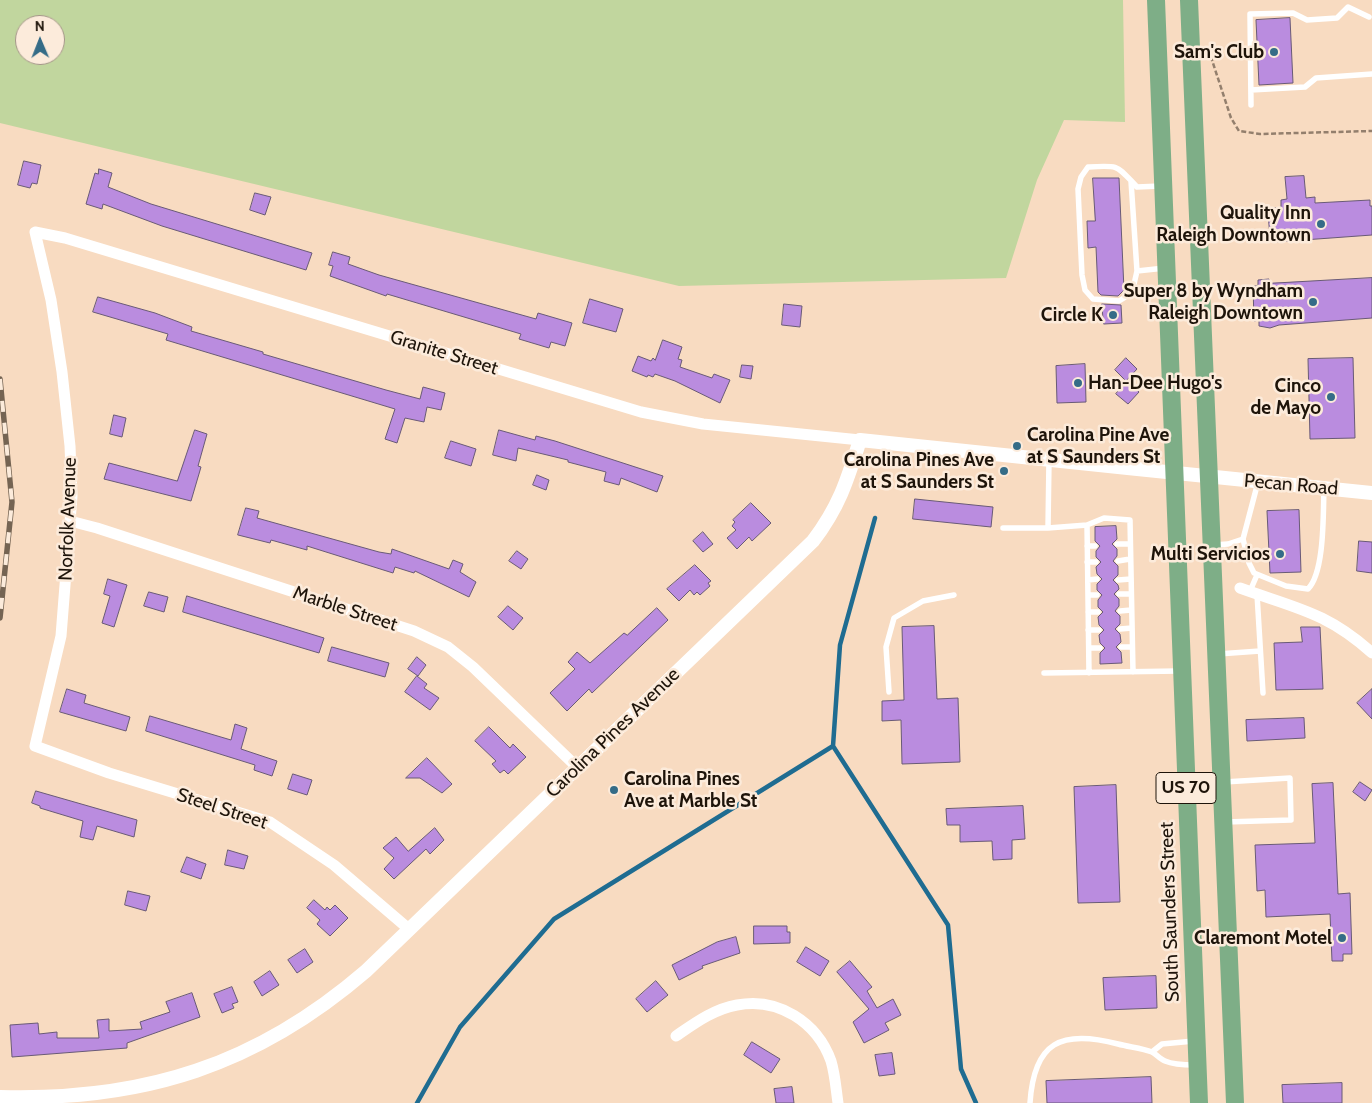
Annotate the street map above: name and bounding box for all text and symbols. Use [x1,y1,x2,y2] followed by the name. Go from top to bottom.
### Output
[15,15,65,65] north arrow
[35,17,45,35] text: N
[1174,41,1264,63] place label: Sam's Club
[1268,46,1280,58] marker: Sam's Club
[1156,202,1311,246] place label: Quality Inn Raleigh Downtown
[1315,218,1327,230] marker: Quality Inn Raleigh Downtown
[1123,280,1303,324] place label: Super 8 by Wyndham Raleigh Downtown
[1307,296,1319,308] marker: Super 8 by Wyndham Raleigh Downtown
[1041,304,1103,326] place label: Circle K
[1107,309,1119,321] marker: Circle K
[387,326,501,380] street label: Granite Street
[1088,372,1222,394] place label: Han-Dee Hugo's
[1250,375,1321,419] place label: Cinco de Mayo
[1072,377,1084,389] marker: Han-Dee Hugo's
[1325,391,1337,403] marker: Cinco de Mayo
[1027,424,1169,468] place label: Carolina Pine Ave at S Saunders St
[1011,440,1023,452] marker: Carolina Pine Ave at S Saunders St
[844,449,994,493] place label: Carolina Pines Ave at S Saunders St
[54,457,82,581] street label: Norfolk Avenue
[998,465,1010,477] marker: Carolina Pines Ave at S Saunders St
[1243,470,1339,500] street label: Pecan Road
[1151,543,1270,565] place label: Multi Servicios
[1274,548,1286,560] marker: Multi Servicios
[290,581,400,637] street label: Marble Street
[541,663,685,803] street label: Carolina Pines Avenue
[624,768,757,812] place label: Carolina Pines Ave at Marble St
[1156,772,1216,804] road number: US 70
[174,784,270,834] street label: Steel Street
[608,784,620,796] marker: Carolina Pines Ave at Marble St
[1155,821,1185,1003] street label: South Saunders Street
[1194,927,1332,949] place label: Claremont Motel
[1336,932,1348,944] marker: Claremont Motel

